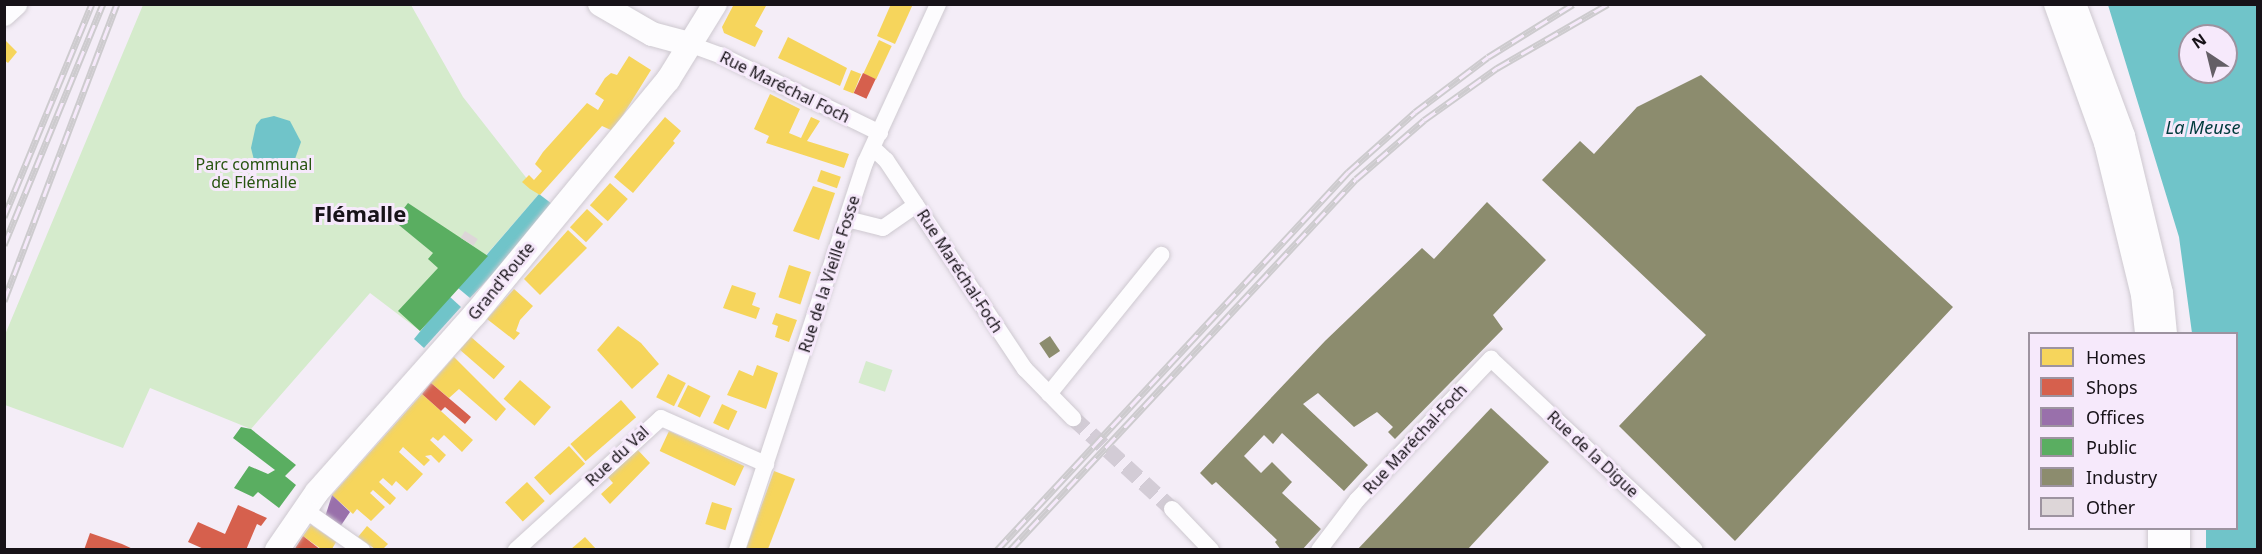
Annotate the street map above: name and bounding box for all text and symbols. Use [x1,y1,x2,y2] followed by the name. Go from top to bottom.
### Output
[2178,24,2238,84] north arrow
[2187,28,2210,54] text: N
[717,47,853,127] street label: Rue Maréchal Foch
[2166,116,2240,138] water label: La Meuse
[196,154,312,192] park label: Parc communal de Flémalle
[795,193,863,355] street label: Rue de la Vieille Fosse
[314,201,406,227] district label: Flémalle
[913,206,1007,336] street label: Rue Maréchal-Foch
[464,238,538,324] street label: Grand'Route
[2028,332,2238,530] legend
[2086,345,2146,369] text: Homes
[2086,375,2138,399] text: Shops
[1359,380,1471,498] street label: Rue Maréchal-Foch
[2086,405,2145,429] text: Offices
[1543,407,1643,501] street label: Rue de la Digue
[581,422,653,490] street label: Rue du Val
[2086,435,2137,459] text: Public
[2086,465,2157,489] text: Industry
[2086,495,2135,519] text: Other

